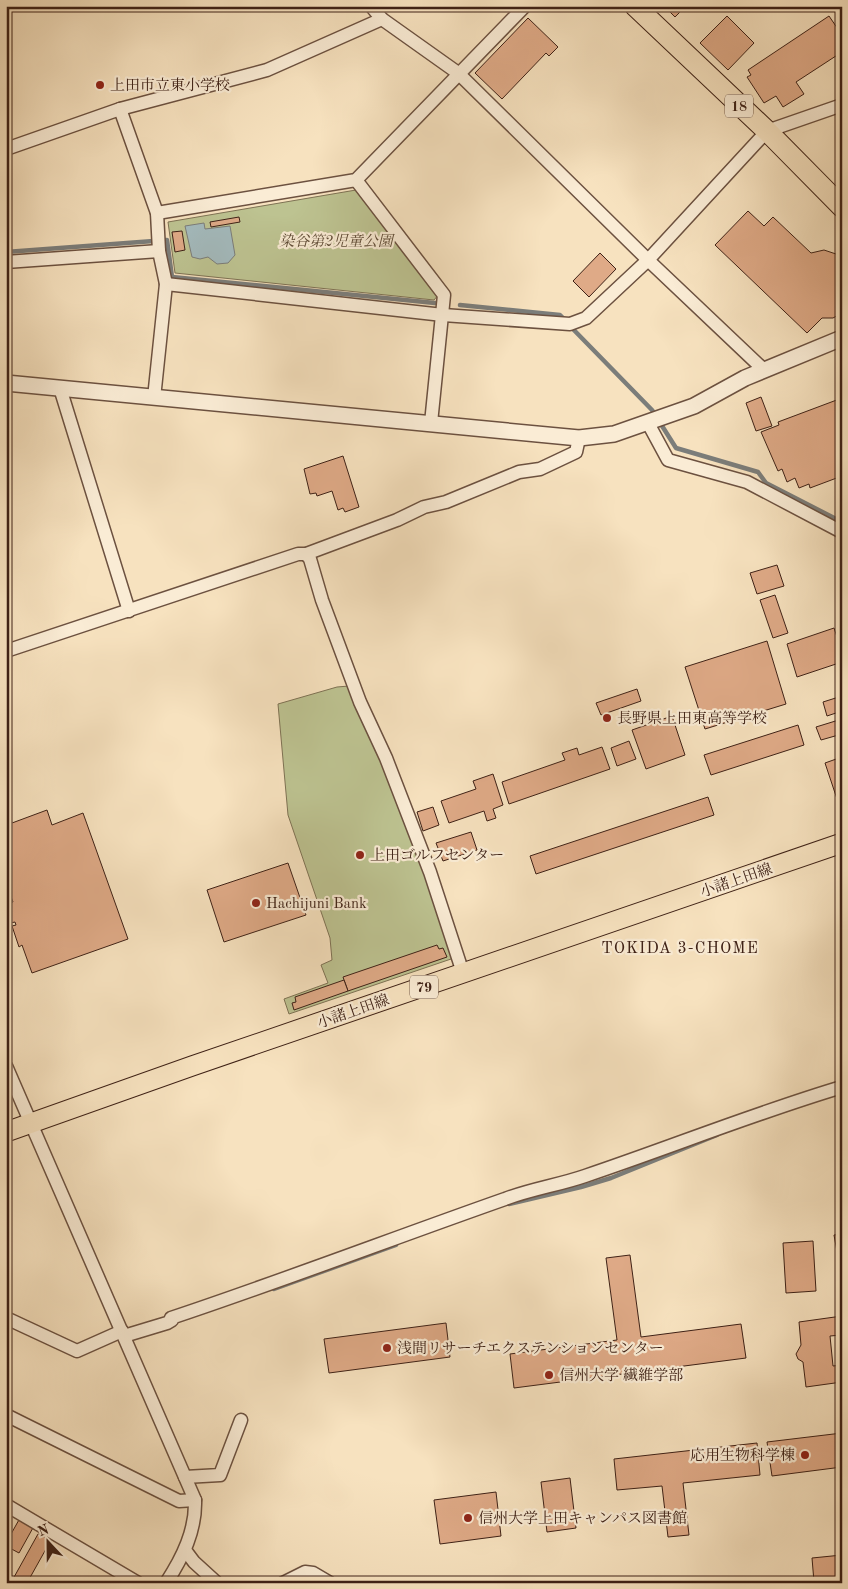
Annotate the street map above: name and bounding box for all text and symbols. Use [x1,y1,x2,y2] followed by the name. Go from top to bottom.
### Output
[110,77,230,94] place label: 上田市立東小学校
[94,79,106,91] marker: 上田市立東小学校
[725,94,753,118] road number: 18
[279,233,396,250] park label: 染谷第2児童公園
[617,710,767,727] place label: 長野県上田東高等学校
[601,712,613,724] marker: 長野県上田東高等学校
[370,847,504,864] place label: 上田ゴルフセンター
[354,849,366,861] marker: 上田ゴルフセンター
[698,860,774,901] street label: 小諸上田線
[250,897,262,909] marker: Hachijuni Bank
[266,897,367,912] place label: Hachijuni Bank
[601,941,759,957] district label: TOKIDA 3-CHOME
[410,976,438,999] road number: 79
[315,991,391,1032] street label: 小諸上田線
[397,1340,664,1357] place label: 浅間リサーチエクステンションセンター
[381,1342,393,1354] marker: 浅間リサーチエクステンションセンター
[559,1367,683,1384] place label: 信州大学 繊維学部
[543,1369,555,1381] marker: 信州大学 繊維学部
[690,1447,795,1464] place label: 応用生物科学棟
[799,1449,811,1461] marker: 応用生物科学棟
[478,1510,687,1527] place label: 信州大学上田キャンパス図書館
[462,1512,474,1524] marker: 信州大学上田キャンパス図書館
[22,1516,72,1566] north arrow
[36,1522,51,1539] text: N

